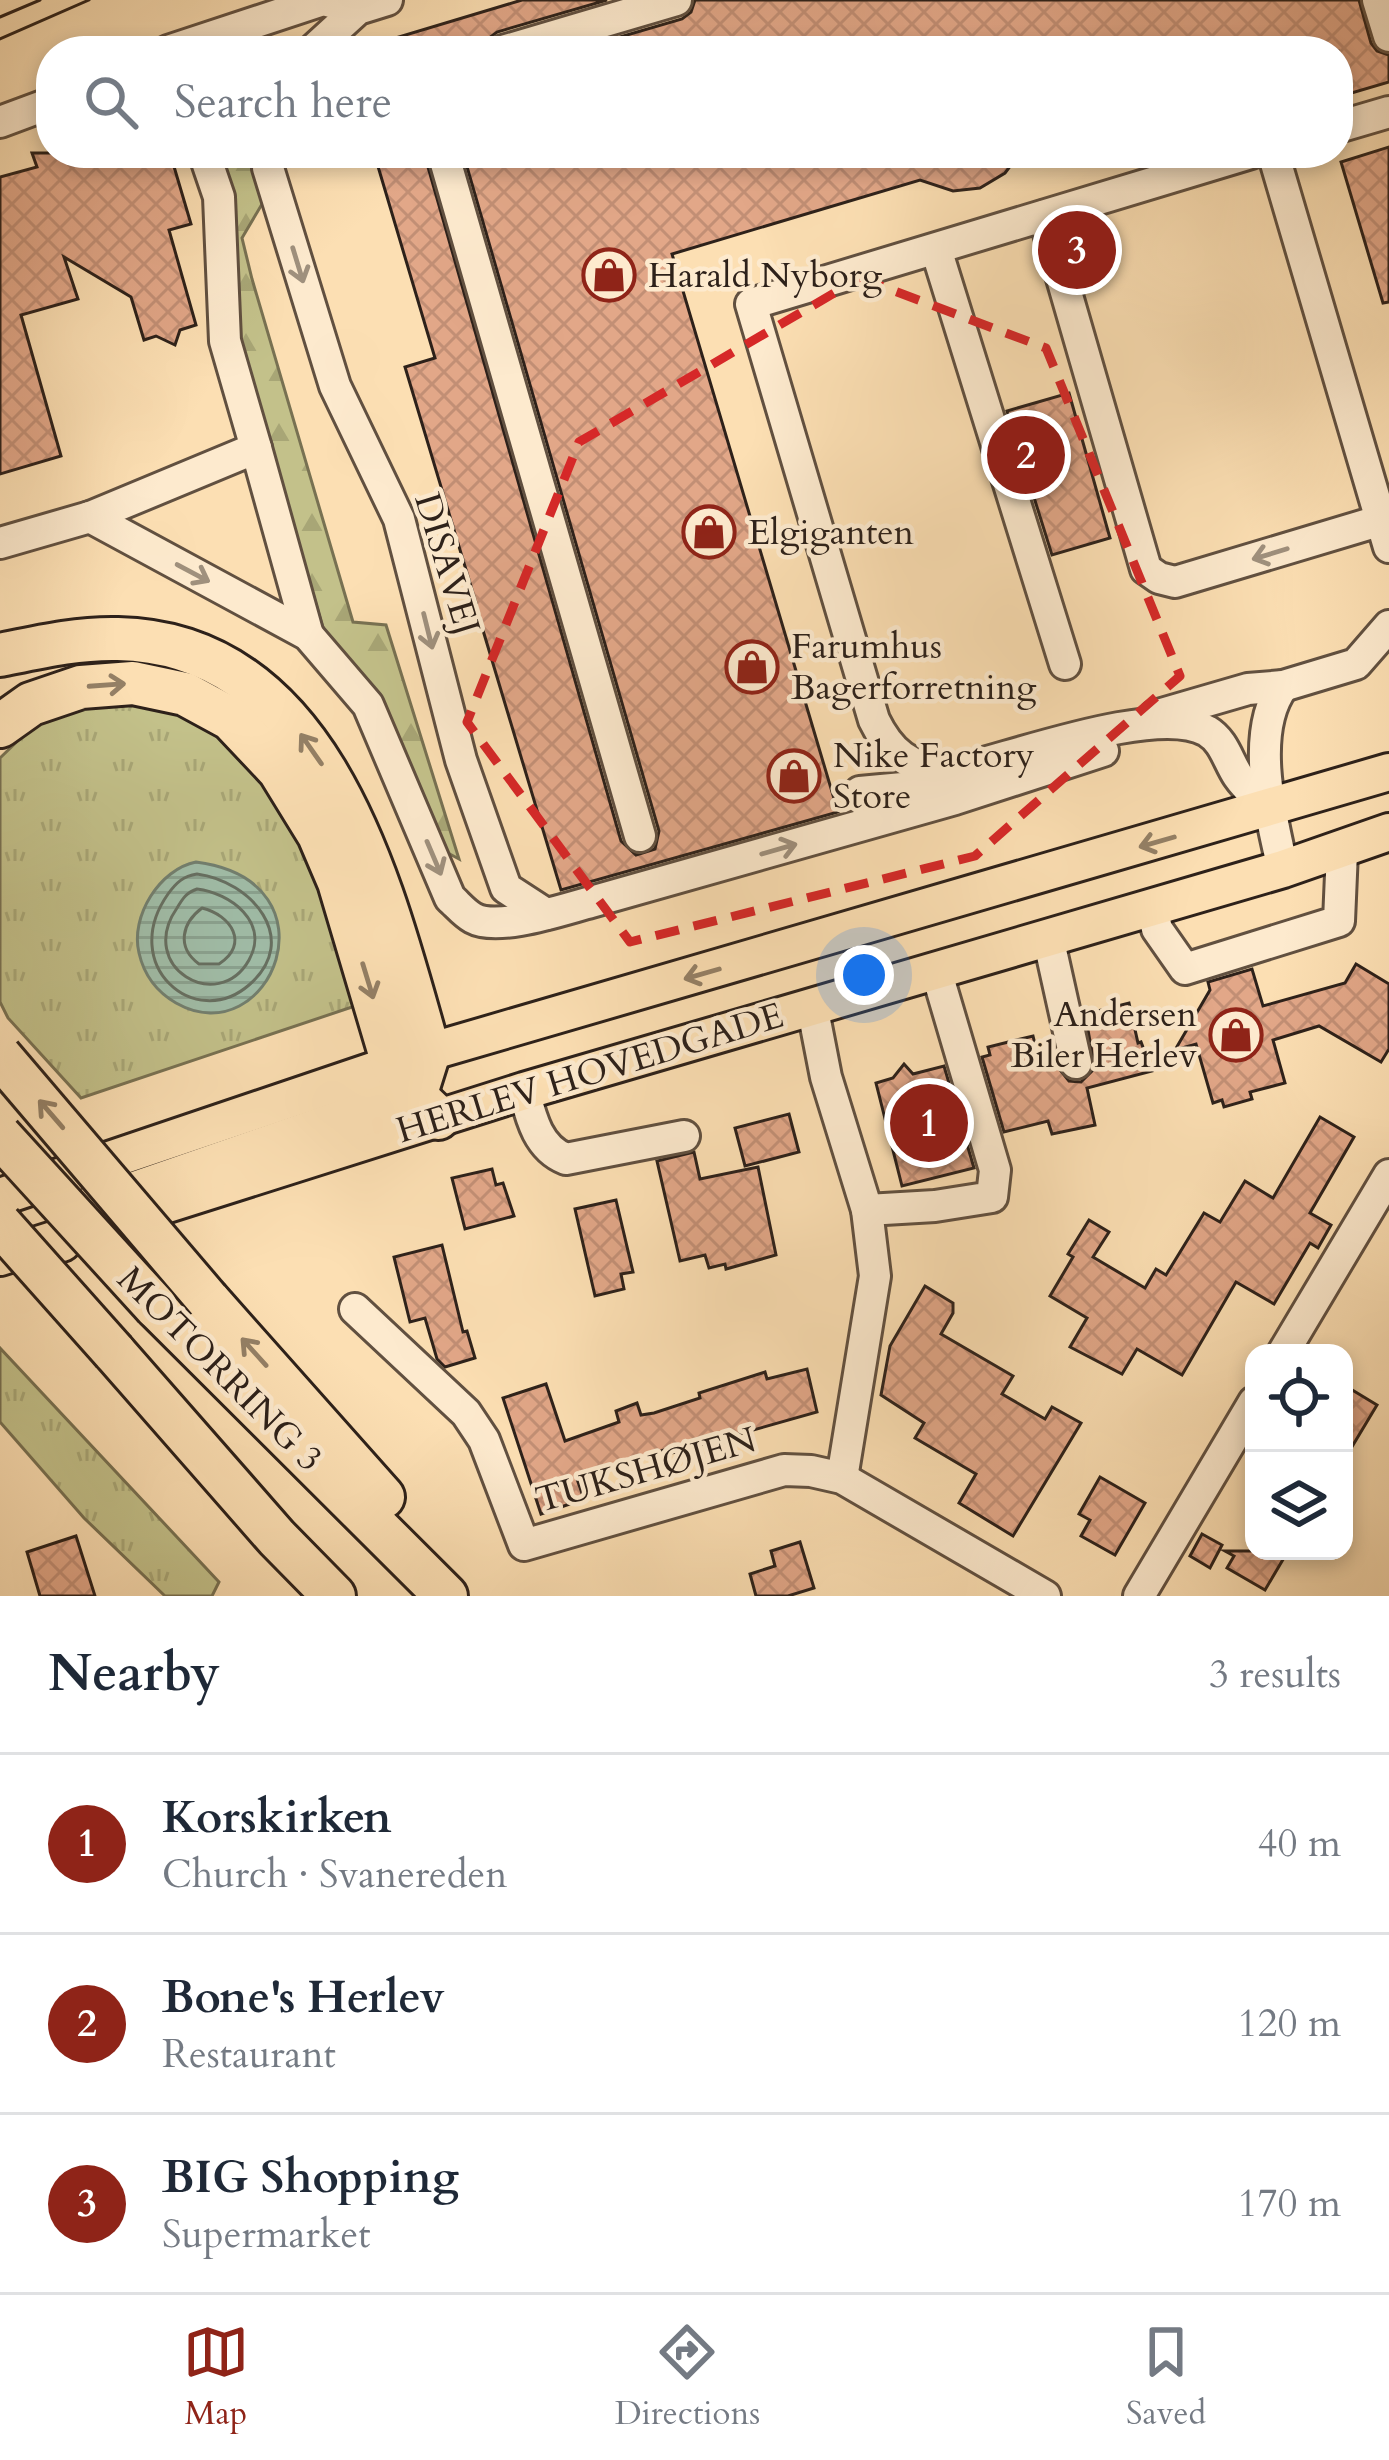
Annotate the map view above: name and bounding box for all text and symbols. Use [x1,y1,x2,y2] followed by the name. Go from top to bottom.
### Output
[36,36,1353,168] search box
[78,69,144,135] icon: search
[174,72,392,133] text: Search here
[1038,205,1116,295] pin: 3
[288,245,310,283] one-way arrow
[581,247,637,303] shop icon: Harald Nyborg
[648,251,883,300] place label: Harald Nyborg
[987,410,1065,500] pin: 2
[402,487,492,641] street label: DISAVEJ
[681,504,737,560] shop icon: Elgiganten
[748,508,915,557] place label: Elgiganten
[1252,544,1290,566] one-way arrow
[174,562,209,585] one-way arrow
[418,612,440,650] one-way arrow
[791,622,1037,712] place label: Farumhus Bagerforretning
[724,639,780,695] shop icon: Farumhus Bagerforretning
[87,673,126,696] one-way arrow
[833,731,1035,821] place label: Nike Factory Store
[299,733,324,767] one-way arrow
[766,748,822,804] shop icon: Nike Factory Store
[1139,832,1177,854] one-way arrow
[759,837,797,859] one-way arrow
[424,840,446,876] one-way arrow
[834,945,894,1005] your location
[358,961,380,999] one-way arrow
[684,964,722,986] one-way arrow
[1011,990,1198,1080] place label: Andersen Biler Herlev
[391,991,789,1155] street label: HERLEV HOVEDGADE
[1208,1007,1264,1063] shop icon: Andersen Biler Herlev
[890,1078,968,1168] pin: 1
[38,1100,65,1130] one-way arrow
[106,1255,334,1483] street label: MOTORRING 3
[241,1338,268,1368] one-way arrow
[1245,1344,1353,1560] map controls
[1245,1344,1353,1452] button: locate
[530,1415,762,1525] street label: TUKSHØJEN
[1245,1452,1353,1560] button: layers
[48,1639,220,1709] text: Nearby
[1209,1648,1341,1701] text: 3 results
[162,1787,392,1848] text: Korskirken
[77,1817,97,1870] text: 1
[1258,1817,1341,1870] text: 40 m
[162,1848,507,1901] text: Church · Svanereden
[162,1967,445,2028] text: Bone's Herlev
[77,1997,97,2050] text: 2
[1238,1997,1341,2050] text: 120 m
[162,2028,336,2081] text: Restaurant
[162,2147,459,2208] text: BIG Shopping
[77,2177,97,2230] text: 3
[1238,2177,1341,2230] text: 170 m
[162,2208,371,2261] text: Supermarket
[183,2319,249,2436] tab: Map
[615,2319,760,2436] tab: Directions
[1126,2319,1206,2436] tab: Saved

